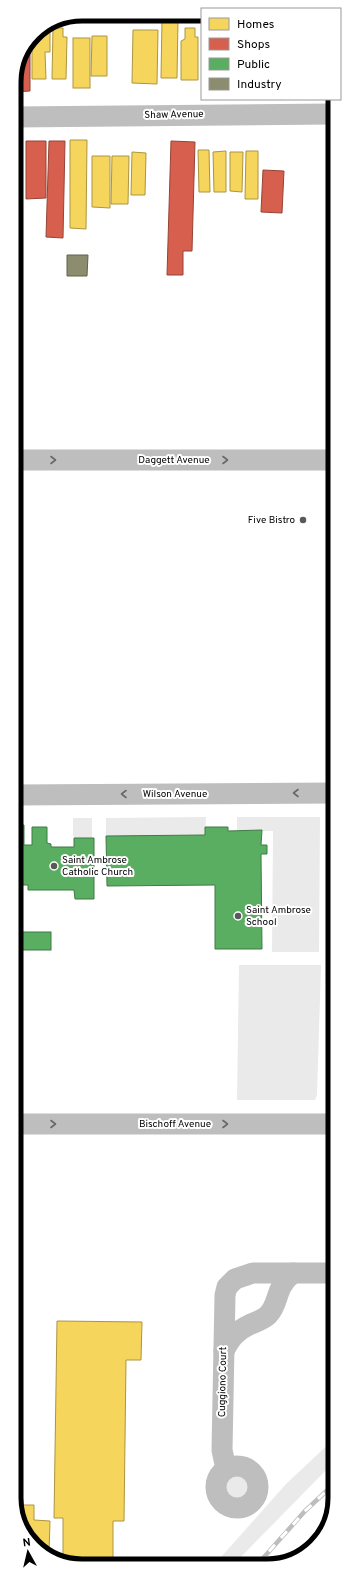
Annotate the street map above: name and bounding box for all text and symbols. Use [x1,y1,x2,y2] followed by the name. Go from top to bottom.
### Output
[201,8,341,100] legend
[237,17,274,33] text: Homes
[237,37,270,53] text: Shops
[237,57,270,73] text: Public
[237,77,282,93] text: Industry
[144,108,204,122] street label: Shaw Avenue
[138,454,210,467] street label: Daggett Avenue
[50,456,56,464] one-way arrow
[222,456,228,464] one-way arrow
[248,514,295,527] place label: Five Bistro
[298,515,308,525] marker: Five Bistro
[143,788,207,801] street label: Wilson Avenue
[293,789,299,797] one-way arrow
[121,790,127,798] one-way arrow
[62,854,133,879] place label: Saint Ambrose Catholic Church
[49,861,59,871] marker: Saint Ambrose Catholic Church
[246,904,311,929] place label: Saint Ambrose School
[233,911,243,921] marker: Saint Ambrose School
[139,1118,211,1131] street label: Bischoff Avenue
[50,1120,56,1128] one-way arrow
[222,1120,228,1128] one-way arrow
[216,1346,230,1417] street label: Cuggiono Court
[8,1532,48,1572] north arrow
[22,1536,32,1551] text: N

